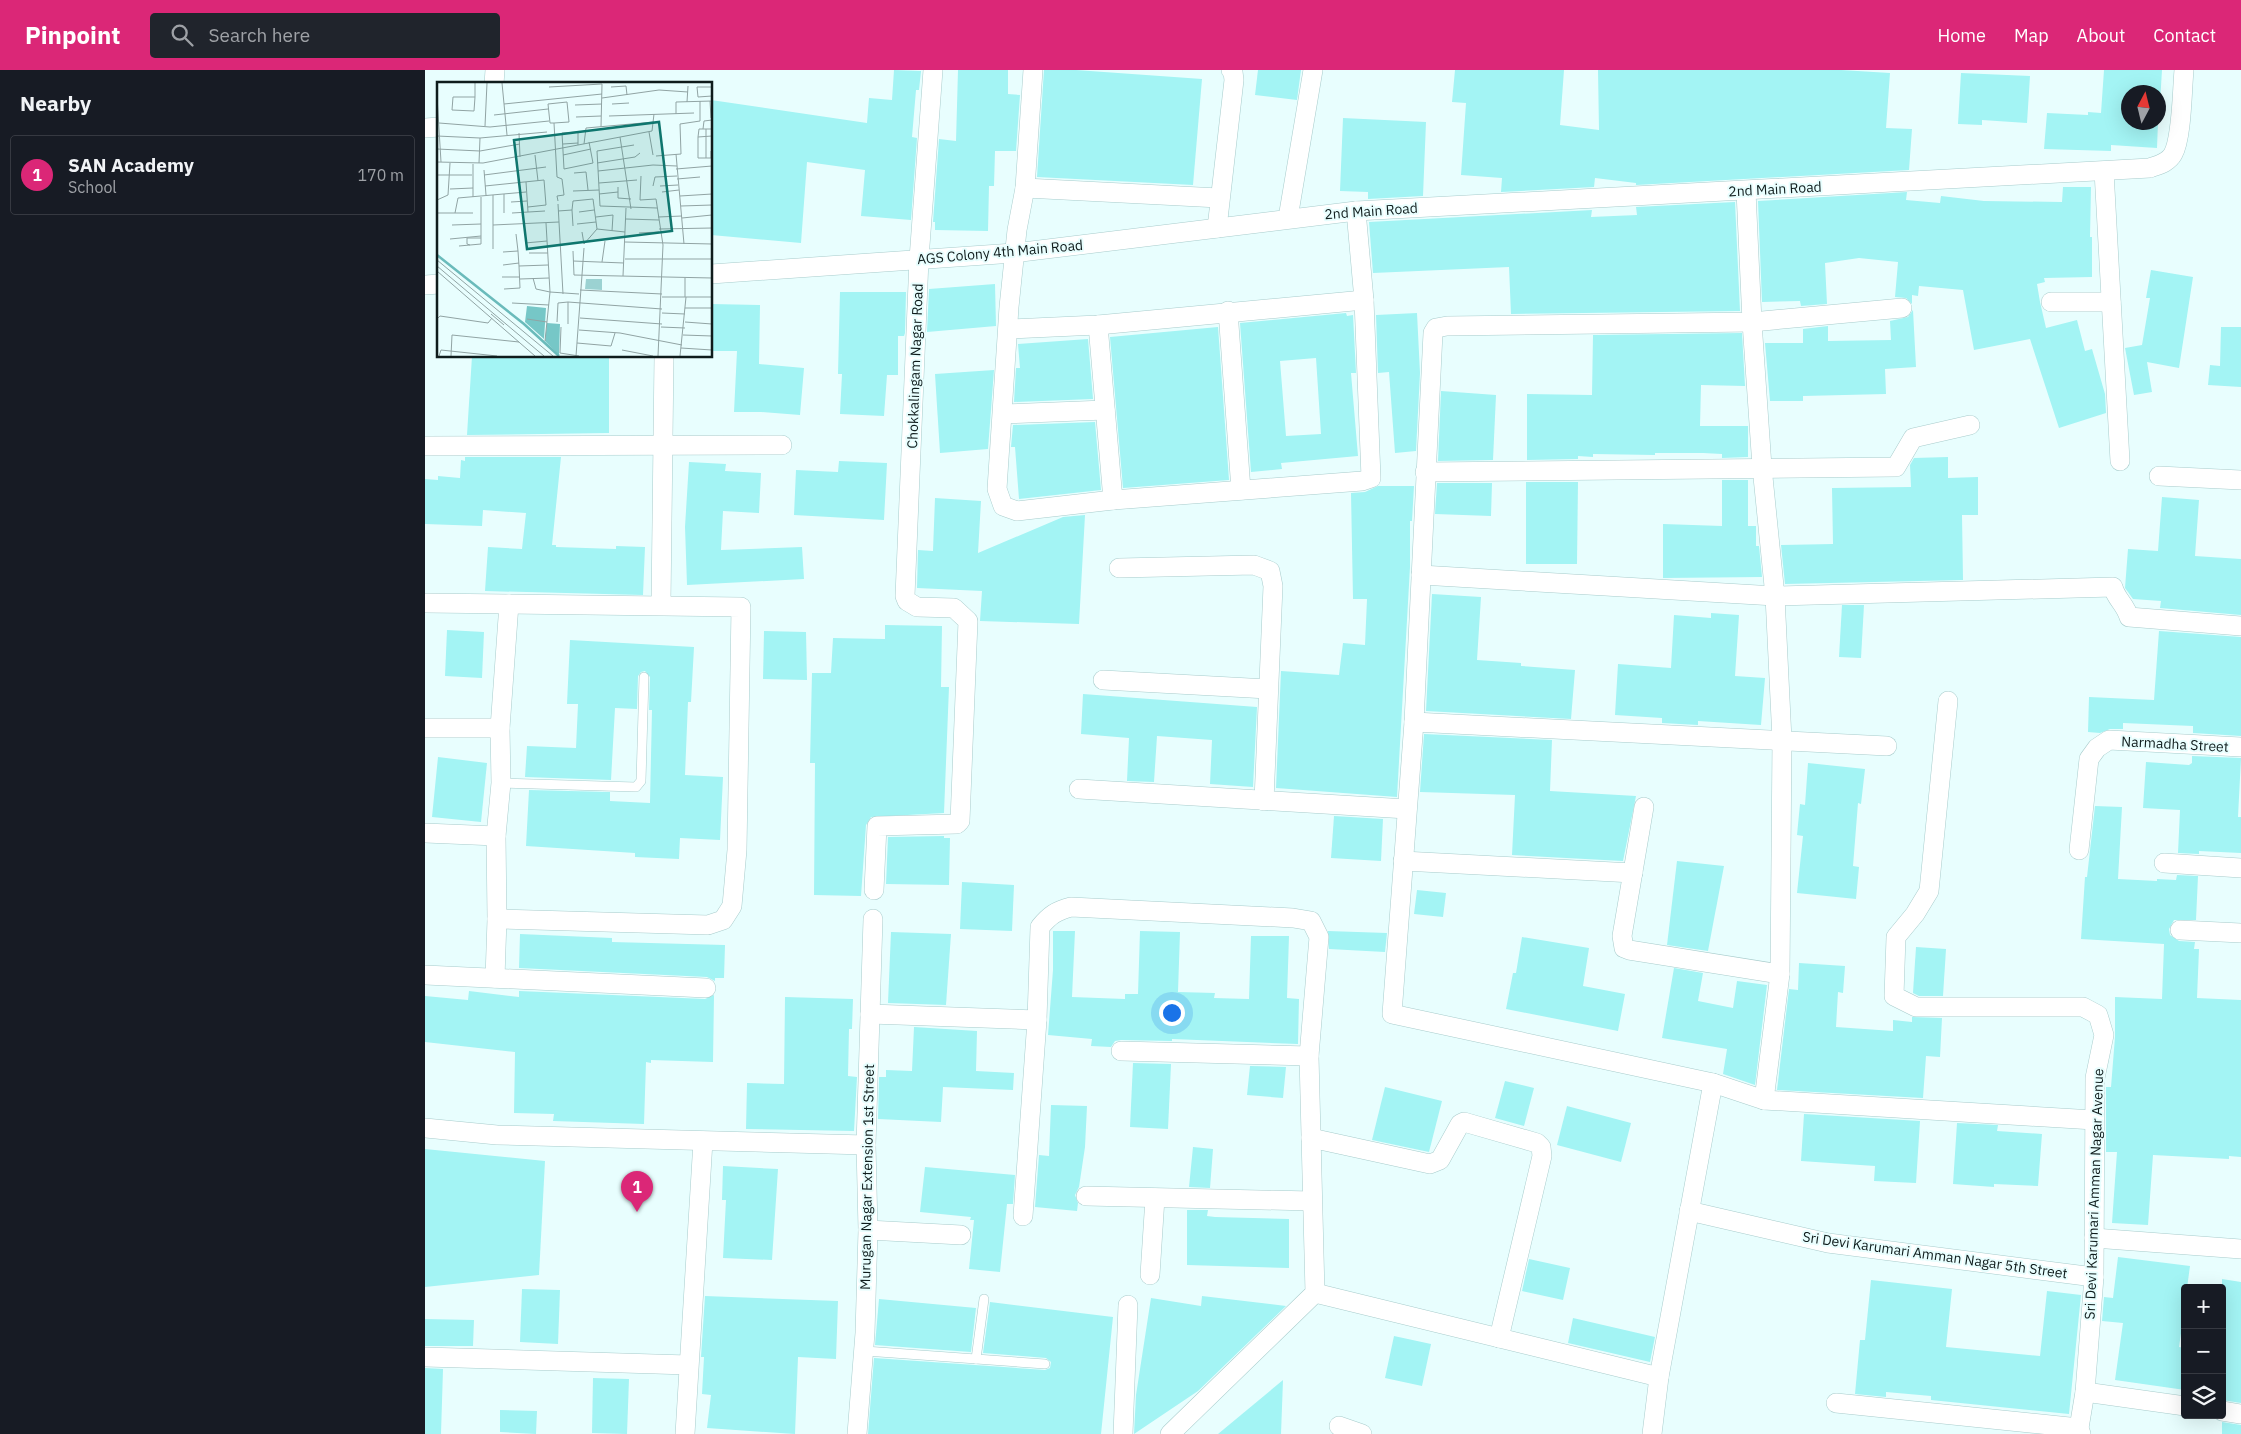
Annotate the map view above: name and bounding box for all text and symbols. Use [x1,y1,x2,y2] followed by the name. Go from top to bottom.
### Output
[150,13,500,58] search box
[25,19,120,51] text: Pinpoint
[168,21,196,49] icon: search
[208,23,310,47] text: Search here
[1938,24,1986,47] text: Home
[2014,24,2049,47] text: Map
[2077,24,2125,47] text: About
[2153,24,2216,47] text: Contact
[437,82,713,358] inset map
[2121,85,2166,130] north arrow
[20,89,91,117] text: Nearby
[68,153,194,177] text: SAN Academy
[32,165,42,185] text: 1
[357,165,404,185] text: 170 m
[68,177,117,197] text: School
[1728,178,1822,200] street label: 2nd Main Road
[1324,199,1418,223] street label: 2nd Main Road
[916,236,1084,268] street label: AGS Colony 4th Main Road
[903,283,927,449] street label: Chokkalingam Nagar Road
[2121,732,2229,756] street label: Narmadha Street
[1159,1000,1185,1026] your location
[856,1064,878,1290] street label: Murugan Nagar Extension 1st Street
[2081,1068,2107,1320] street label: Sri Devi Karumari Amman Nagar Avenue
[621,1171,653,1212] pin: 1
[1801,1227,2069,1283] street label: Sri Devi Karumari Amman Nagar 5th Street
[2181,1284,2226,1419] map controls
[2181,1284,2226,1329] button: +
[2181,1329,2226,1374] button: −
[2181,1374,2226,1419] button: layers

